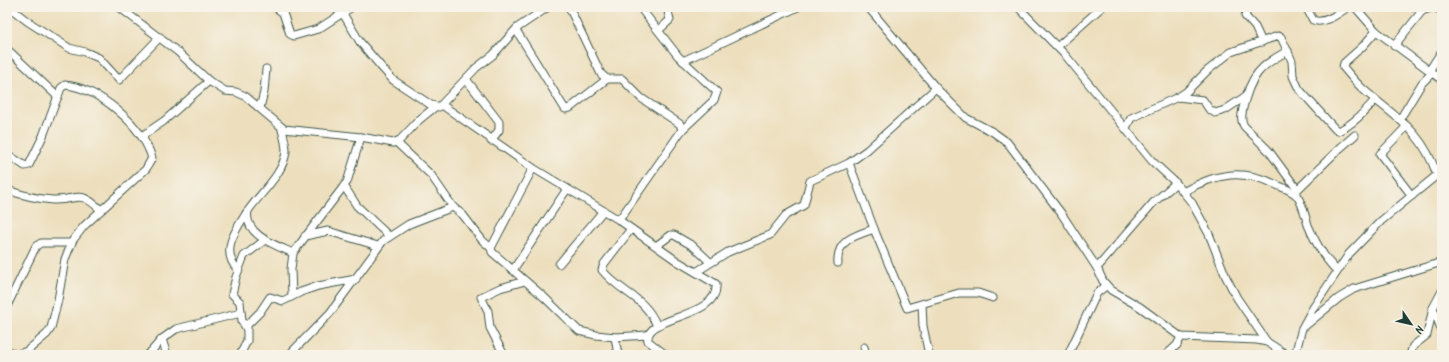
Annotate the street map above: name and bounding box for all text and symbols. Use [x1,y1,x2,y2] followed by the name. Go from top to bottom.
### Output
[1391,304,1431,344] north arrow
[1409,321,1428,337] text: N

